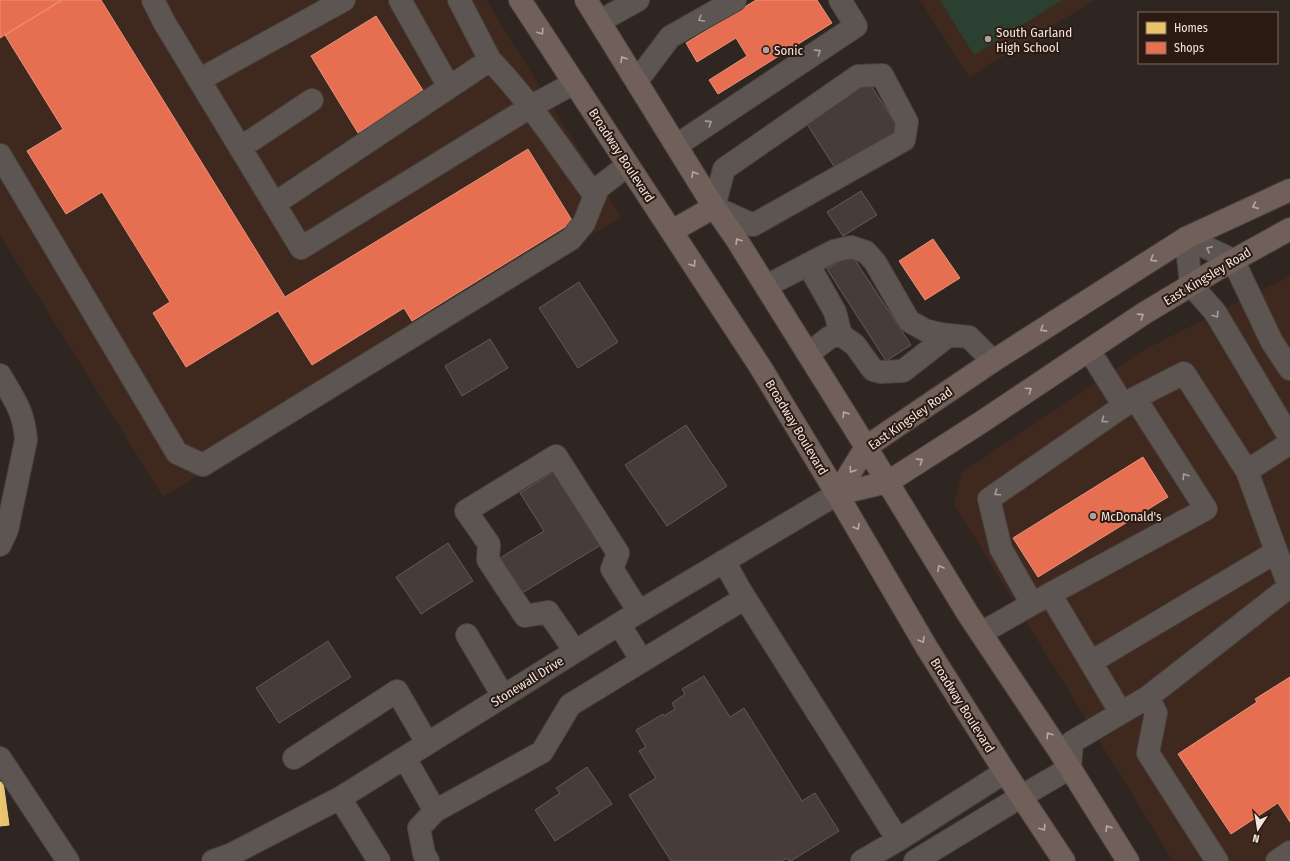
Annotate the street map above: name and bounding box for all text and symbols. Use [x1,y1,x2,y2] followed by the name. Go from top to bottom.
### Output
[1138,12,1278,64] legend
[698,15,705,22] one-way arrow
[1174,21,1208,35] text: Homes
[996,25,1072,55] place label: South Garland High School
[536,28,543,35] one-way arrow
[983,34,993,44] marker: South Garland High School
[1174,41,1204,55] text: Shops
[774,43,803,58] place label: Sonic
[761,45,771,55] marker: Sonic
[814,49,821,56] one-way arrow
[621,56,628,63] one-way arrow
[586,106,657,205] street label: Broadway Boulevard
[705,120,712,128] one-way arrow
[692,171,699,178] one-way arrow
[1251,201,1259,209] one-way arrow
[735,239,742,246] one-way arrow
[1161,244,1254,308] street label: East Kingsley Road
[1206,246,1214,254] one-way arrow
[1150,254,1157,261] one-way arrow
[688,259,695,266] one-way arrow
[1211,311,1219,318] one-way arrow
[1137,313,1144,320] one-way arrow
[1040,324,1047,332] one-way arrow
[762,377,831,478] street label: Broadway Boulevard
[865,384,955,453] street label: East Kingsley Road
[1025,388,1032,395] one-way arrow
[843,411,850,418] one-way arrow
[1101,415,1108,423] one-way arrow
[916,459,923,466] one-way arrow
[849,466,856,473] one-way arrow
[1182,473,1190,480] one-way arrow
[994,488,1001,496] one-way arrow
[1101,509,1162,524] place label: McDonald's
[1088,511,1098,521] marker: McDonald's
[852,523,859,530] one-way arrow
[938,565,945,572] one-way arrow
[917,636,924,643] one-way arrow
[488,653,566,710] street label: Stonewall Drive
[928,655,998,755] street label: Broadway Boulevard
[1047,733,1054,740] one-way arrow
[1238,809,1278,849] north arrow
[1038,824,1045,831] one-way arrow
[1105,825,1112,832] one-way arrow
[1251,831,1261,845] text: N

